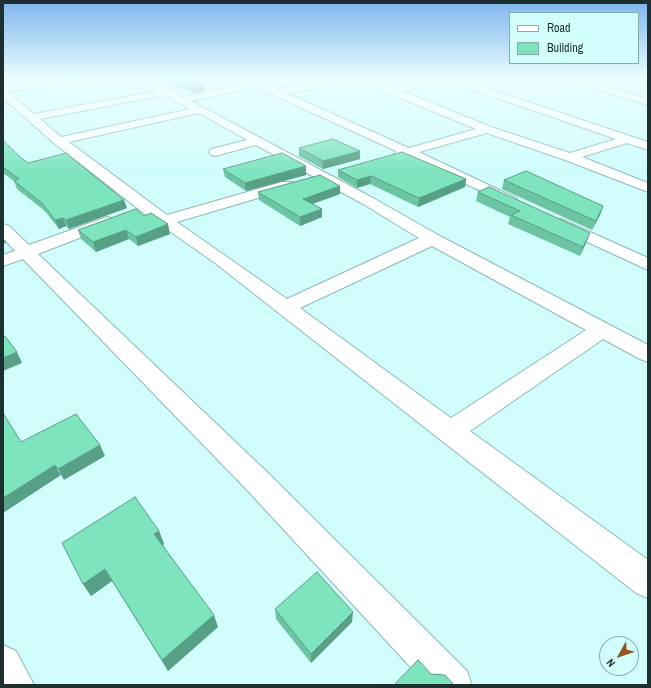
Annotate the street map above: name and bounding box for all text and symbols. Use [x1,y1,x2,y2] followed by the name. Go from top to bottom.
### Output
[509,12,639,64] legend
[547,20,571,36] text: Road
[547,40,583,56] text: Building
[599,636,639,676] north arrow
[603,656,618,670] text: N

